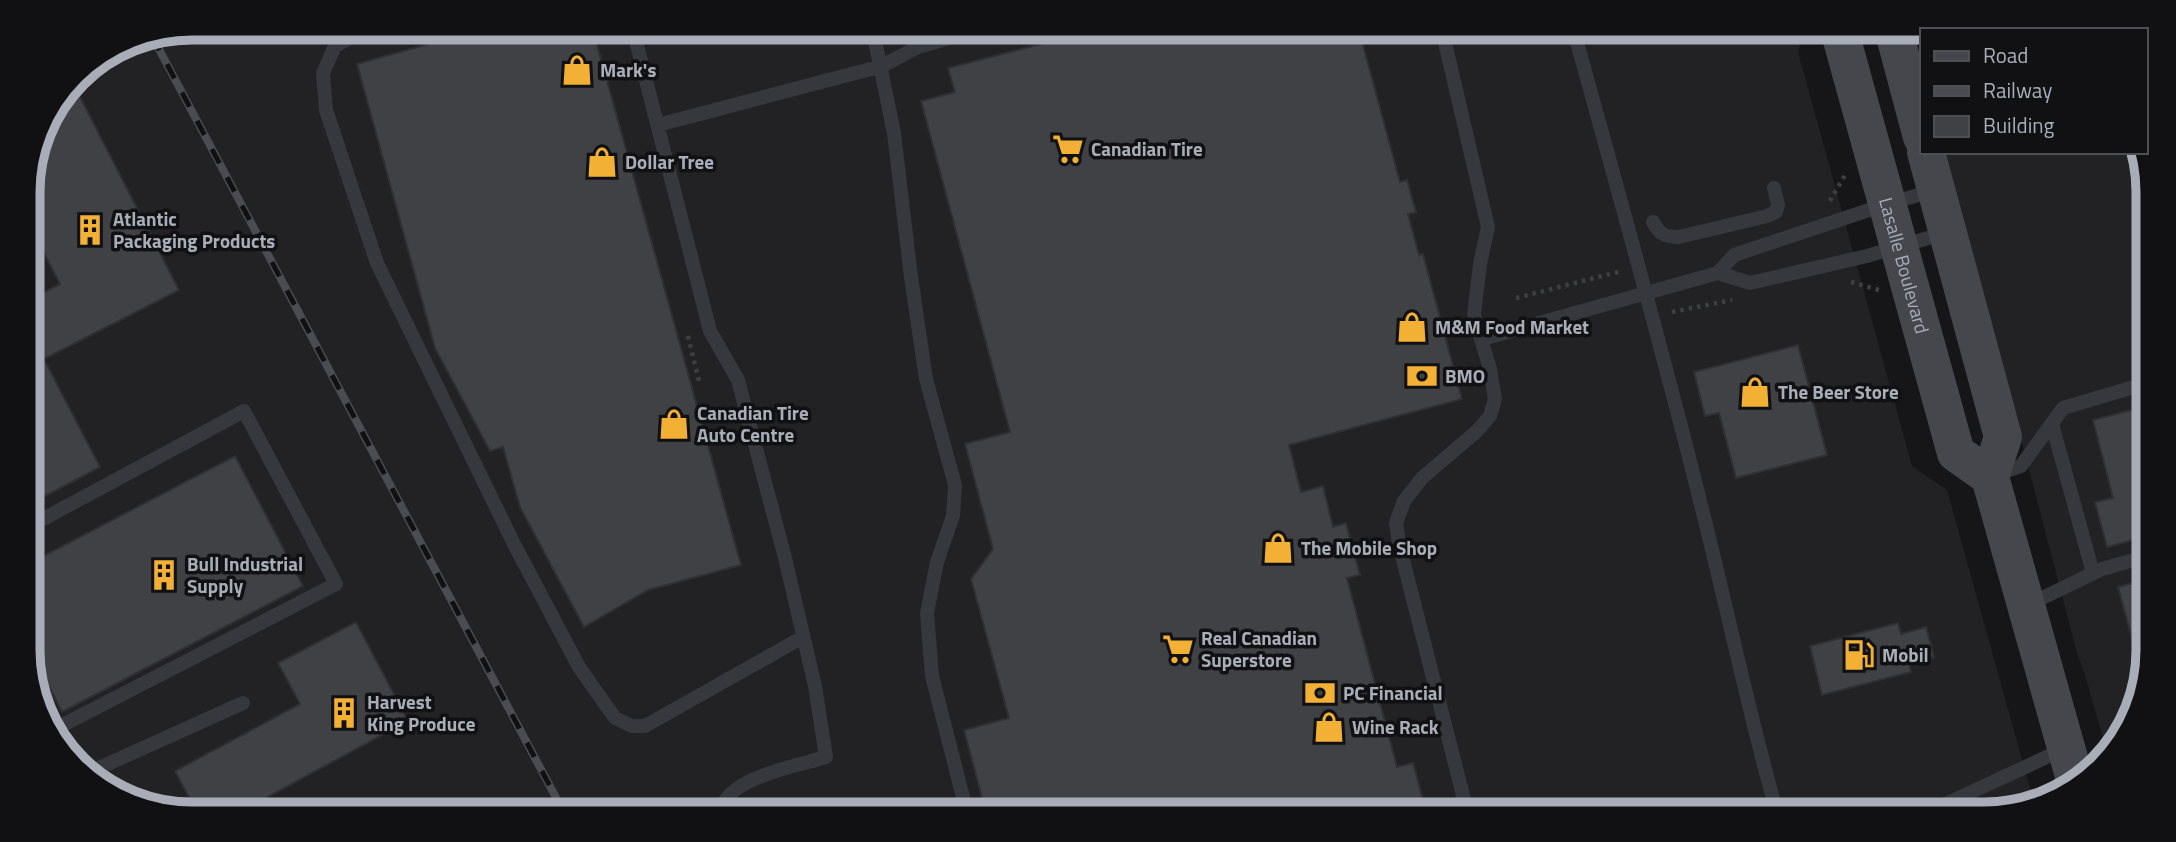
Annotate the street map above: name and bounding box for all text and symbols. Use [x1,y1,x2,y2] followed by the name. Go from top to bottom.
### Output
[1920,28,2148,154] legend
[1983,39,2028,71] text: Road
[560,53,594,87] shop icon: Mark's
[600,55,656,84] place label: Mark's
[1983,74,2052,106] text: Railway
[1983,109,2055,141] text: Building
[1051,132,1085,166] supermarket icon: Canadian Tire
[1091,134,1203,163] place label: Canadian Tire
[585,145,619,179] shop icon: Dollar Tree
[625,147,714,176] place label: Dollar Tree
[1872,194,1937,337] street label: Lasalle Boulevard
[113,204,275,255] place label: Atlantic Packaging Products
[73,213,107,247] building icon: Atlantic Packaging Products
[1395,310,1429,344] shop icon: M&M Food Market
[1435,312,1589,341] place label: M&M Food Market
[1405,359,1439,393] bank icon: BMO
[1445,361,1485,390] place label: BMO
[1738,375,1772,409] shop icon: The Beer Store
[1778,377,1899,406] place label: The Beer Store
[697,398,809,449] place label: Canadian Tire Auto Centre
[657,407,691,441] shop icon: Canadian Tire Auto Centre
[1261,531,1295,565] shop icon: The Mobile Shop
[1301,533,1437,562] place label: The Mobile Shop
[187,549,303,600] place label: Bull Industrial Supply
[147,558,181,592] building icon: Bull Industrial Supply
[1201,623,1317,674] place label: Real Canadian Superstore
[1161,632,1195,666] supermarket icon: Real Canadian Superstore
[1842,638,1876,672] fuel station icon: Mobil
[1882,640,1929,669] place label: Mobil
[1303,676,1337,710] bank icon: PC Financial
[1343,678,1443,707] place label: PC Financial
[367,687,476,738] place label: Harvest King Produce
[327,696,361,730] building icon: Harvest King Produce
[1312,710,1346,744] shop icon: Wine Rack
[1352,712,1439,741] place label: Wine Rack

